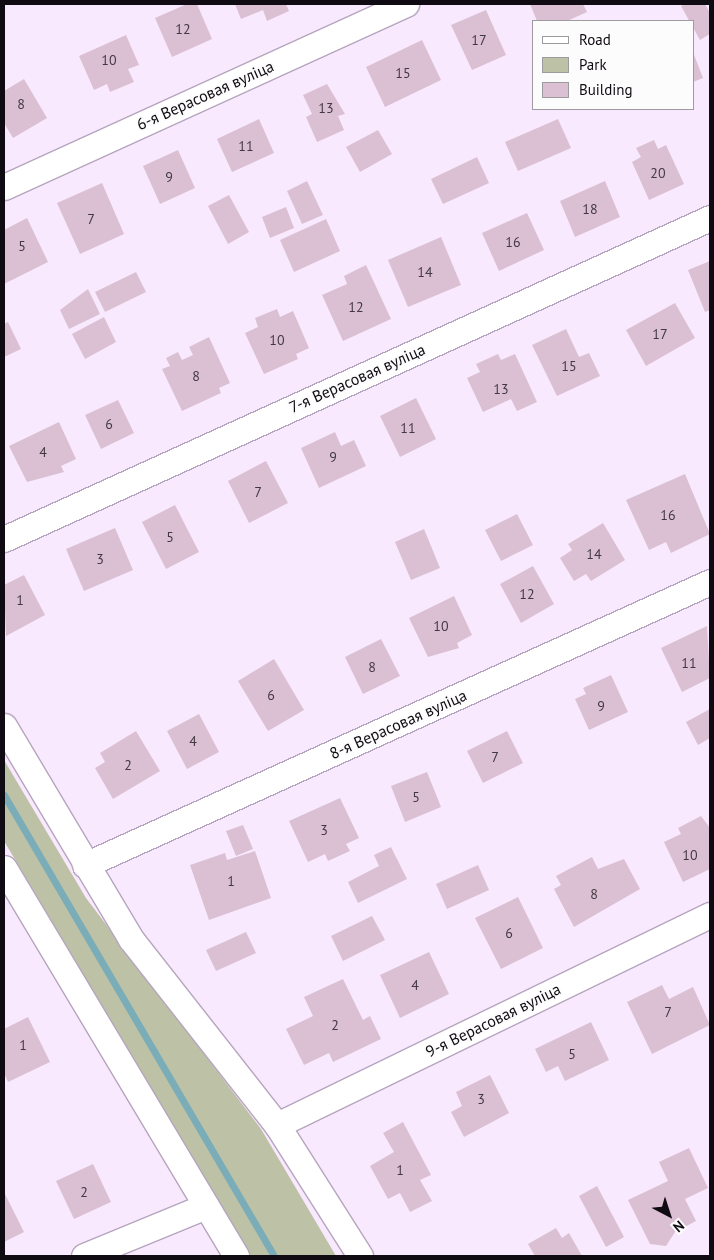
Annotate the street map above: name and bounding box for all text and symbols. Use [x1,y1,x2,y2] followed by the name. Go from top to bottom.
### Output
[532,20,694,110] legend
[175,21,191,37] house number: 12
[579,30,611,49] text: Road
[471,32,487,48] house number: 17
[101,52,117,68] house number: 10
[579,55,607,74] text: Park
[134,56,276,134] street label: 6-я Верасовая вуліца
[395,65,411,81] house number: 15
[579,80,633,99] text: Building
[17,96,25,112] house number: 8
[318,100,334,116] house number: 13
[238,138,254,154] house number: 11
[650,165,666,181] house number: 20
[165,169,173,185] house number: 9
[582,201,598,217] house number: 18
[87,211,95,227] house number: 7
[505,234,521,250] house number: 16
[18,238,26,254] house number: 5
[417,264,433,280] house number: 14
[348,299,364,315] house number: 12
[652,326,668,342] house number: 17
[269,332,285,348] house number: 10
[286,339,428,417] street label: 7-я Верасовая вуліца
[561,358,577,374] house number: 15
[192,368,200,384] house number: 8
[493,381,509,397] house number: 13
[105,416,113,432] house number: 6
[400,420,416,436] house number: 11
[39,444,47,460] house number: 4
[329,449,337,465] house number: 9
[254,484,262,500] house number: 7
[660,507,676,523] house number: 16
[166,529,174,545] house number: 5
[586,546,602,562] house number: 14
[96,551,104,567] house number: 3
[519,586,535,602] house number: 12
[16,592,24,608] house number: 1
[433,618,449,634] house number: 10
[681,655,697,671] house number: 11
[368,659,376,675] house number: 8
[327,685,469,763] street label: 8-я Верасовая вуліца
[267,687,275,703] house number: 6
[597,698,605,714] house number: 9
[189,733,197,749] house number: 4
[491,749,499,765] house number: 7
[124,757,132,773] house number: 2
[412,789,420,805] house number: 5
[320,822,328,838] house number: 3
[682,847,698,863] house number: 10
[227,873,235,889] house number: 1
[590,886,598,902] house number: 8
[505,925,513,941] house number: 6
[411,977,419,993] house number: 4
[422,979,564,1061] street label: 9-я Верасовая вуліца
[664,1004,672,1020] house number: 7
[331,1017,339,1033] house number: 2
[19,1037,27,1053] house number: 1
[568,1046,576,1062] house number: 5
[477,1091,485,1107] house number: 3
[396,1162,404,1178] house number: 1
[80,1184,88,1200] house number: 2
[644,1190,694,1240] north arrow
[669,1217,688,1236] text: N

